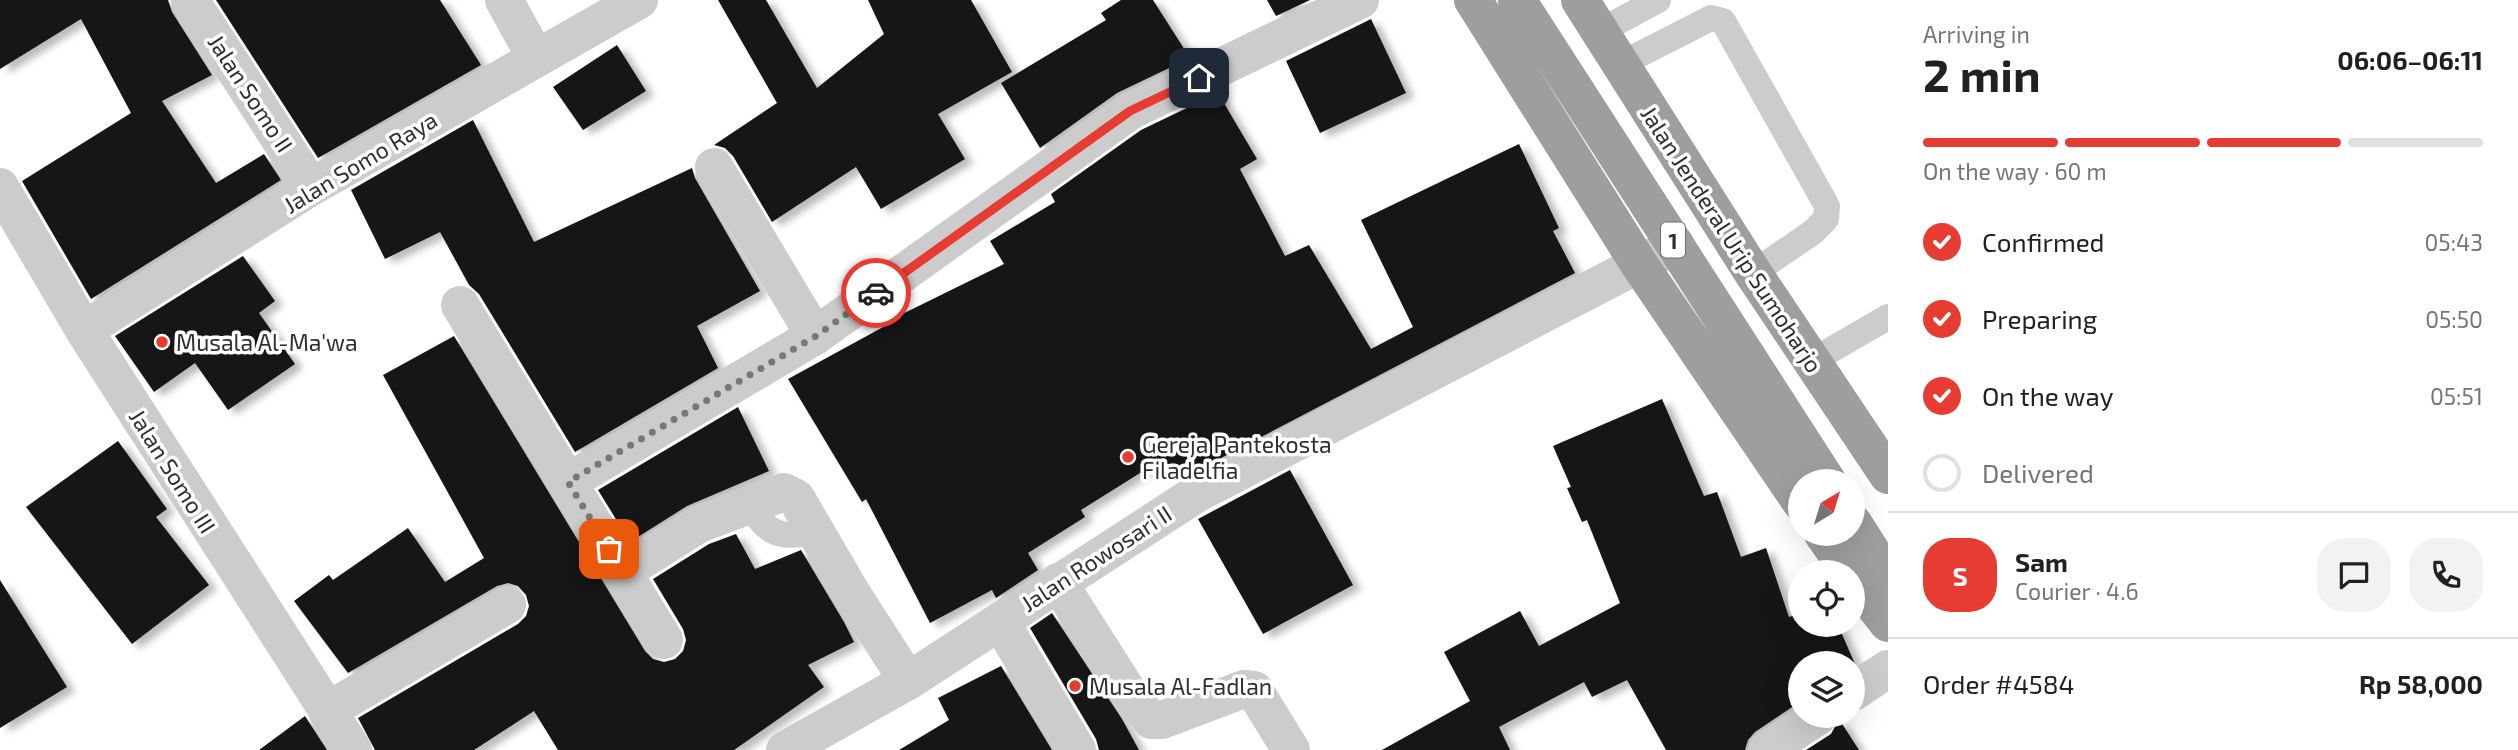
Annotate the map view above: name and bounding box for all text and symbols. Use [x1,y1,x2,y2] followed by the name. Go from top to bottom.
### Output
[1923,20,2030,48] text: Arriving in
[203,29,299,157] street label: Jalan Somo II
[2337,44,2483,75] text: 06:06–06:11
[1923,46,2041,101] text: 2 min
[1169,48,1229,108] pin
[1180,59,1218,97] icon: home
[1635,100,1829,378] street label: Jalan Jenderal Urip Sumoharjo
[278,105,442,219] street label: Jalan Somo Raya
[1923,157,2107,185] text: On the way · 60 m
[1661,222,1685,258] road number: 1
[1923,223,1961,261] icon: check
[1982,226,2105,257] text: Confirmed
[2424,228,2483,256] text: 05:43
[841,258,911,328] courier
[857,274,895,312] icon: car
[1923,300,1961,338] icon: check
[1982,303,2097,334] text: Preparing
[2425,305,2483,333] text: 05:50
[176,328,358,356] place label: Musala Al-Ma'wa
[154,334,170,350] marker: Musala Al-Ma'wa
[1923,377,1961,415] icon: check
[1982,380,2113,411] text: On the way
[2430,382,2483,410] text: 05:51
[124,404,222,538] street label: Jalan Somo III
[1142,430,1332,484] place label: Gereja Pantekosta Filadelfia
[1120,449,1136,465] marker: Gereja Pantekosta Filadelfia
[1982,457,2094,488] text: Delivered
[1788,469,1866,546] north arrow
[1788,469,1865,728] map controls
[1015,499,1177,617] street label: Jalan Rowosari II
[579,519,639,579] pin
[590,530,628,568] icon: bag
[2317,538,2391,612] button: chat
[2409,538,2483,612] button: phone
[2015,546,2068,577] text: Sam
[1788,560,1865,637] button: locate
[1952,560,1968,591] text: S
[2015,577,2139,605] text: Courier · 4.6
[1788,651,1865,728] button: layers
[1923,668,2075,699] text: Order #4584
[2359,668,2483,699] text: Rp 58,000
[1089,672,1272,700] place label: Musala Al-Fadlan
[1067,678,1083,694] marker: Musala Al-Fadlan

